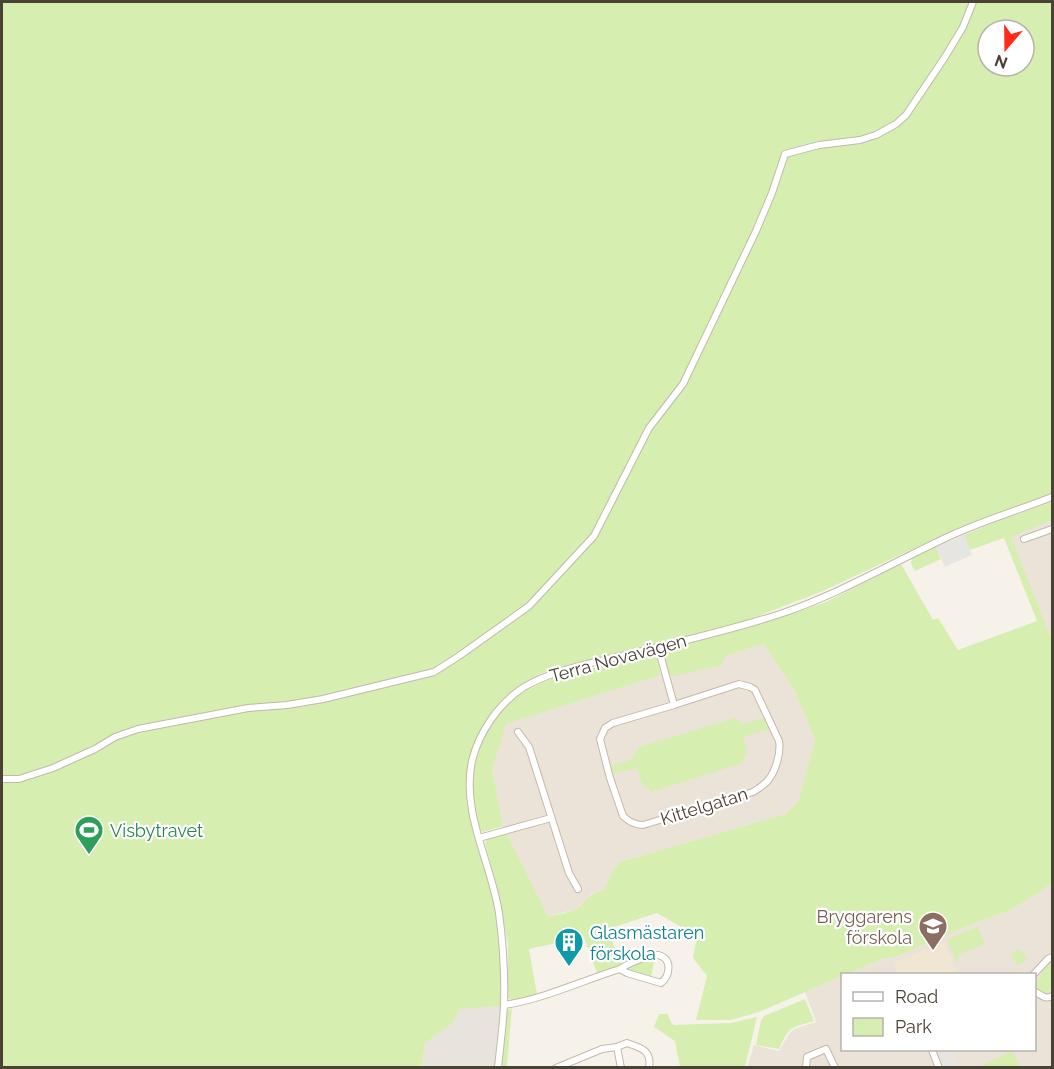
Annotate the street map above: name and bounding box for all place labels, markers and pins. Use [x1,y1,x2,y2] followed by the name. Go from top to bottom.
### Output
[73,814,105,856] sports icon: Visbytravet
[110,820,203,841] place label: Visbytravet
[816,906,912,948] place label: Bryggarens förskola
[917,910,949,952] school or university icon: Bryggarens förskola
[590,922,704,964] place label: Glasmästaren förskola
[553,926,585,968] building icon: Glasmästaren förskola

